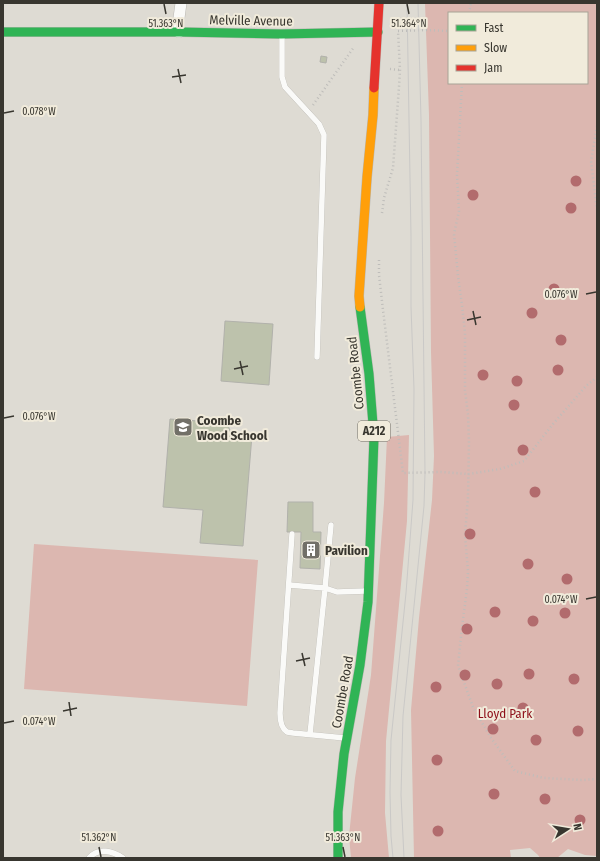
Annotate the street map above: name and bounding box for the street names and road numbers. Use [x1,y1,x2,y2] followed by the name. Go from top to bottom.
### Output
[209,12,293,29] street label: Melville Avenue
[344,336,367,410] street label: Coombe Road
[358,421,390,441] road number: A212
[329,655,356,730] street label: Coombe Road

